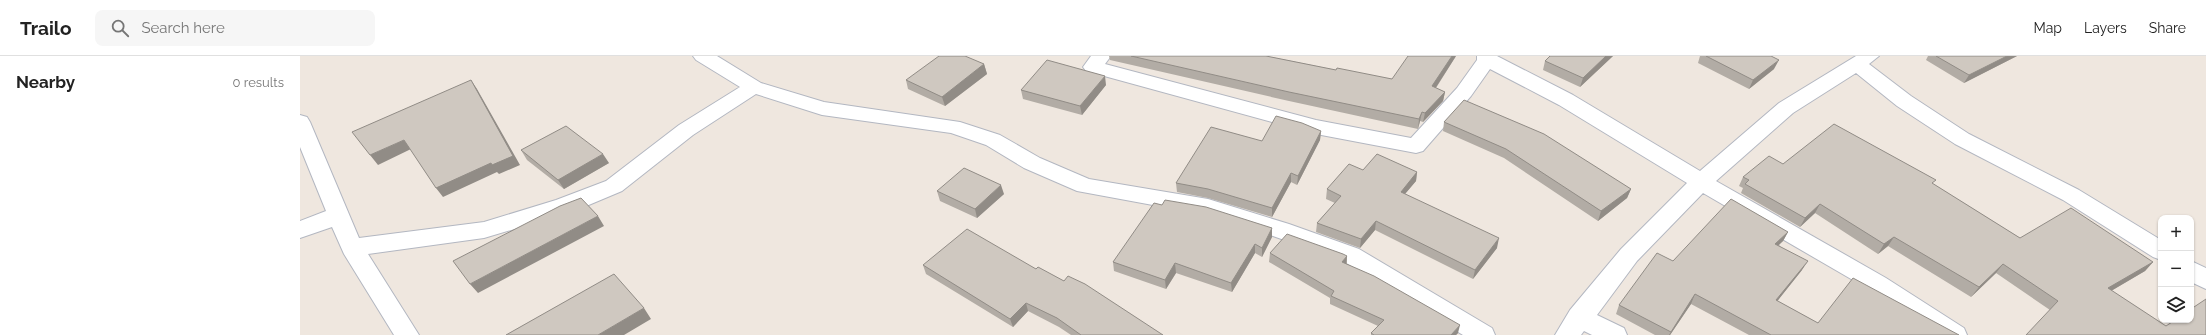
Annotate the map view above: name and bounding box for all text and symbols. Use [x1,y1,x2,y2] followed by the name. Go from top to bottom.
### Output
[95,10,375,46] search box
[20,17,71,39] text: Trailo
[109,17,131,39] icon: search
[141,19,225,37] text: Search here
[2034,20,2062,36] text: Map
[2084,20,2127,36] text: Layers
[2149,20,2186,36] text: Share
[16,72,75,92] text: Nearby
[233,75,284,90] text: 0 results
[2158,215,2194,323] map controls
[2158,215,2194,251] button: +
[2158,251,2194,287] button: −
[2158,287,2194,323] button: layers

